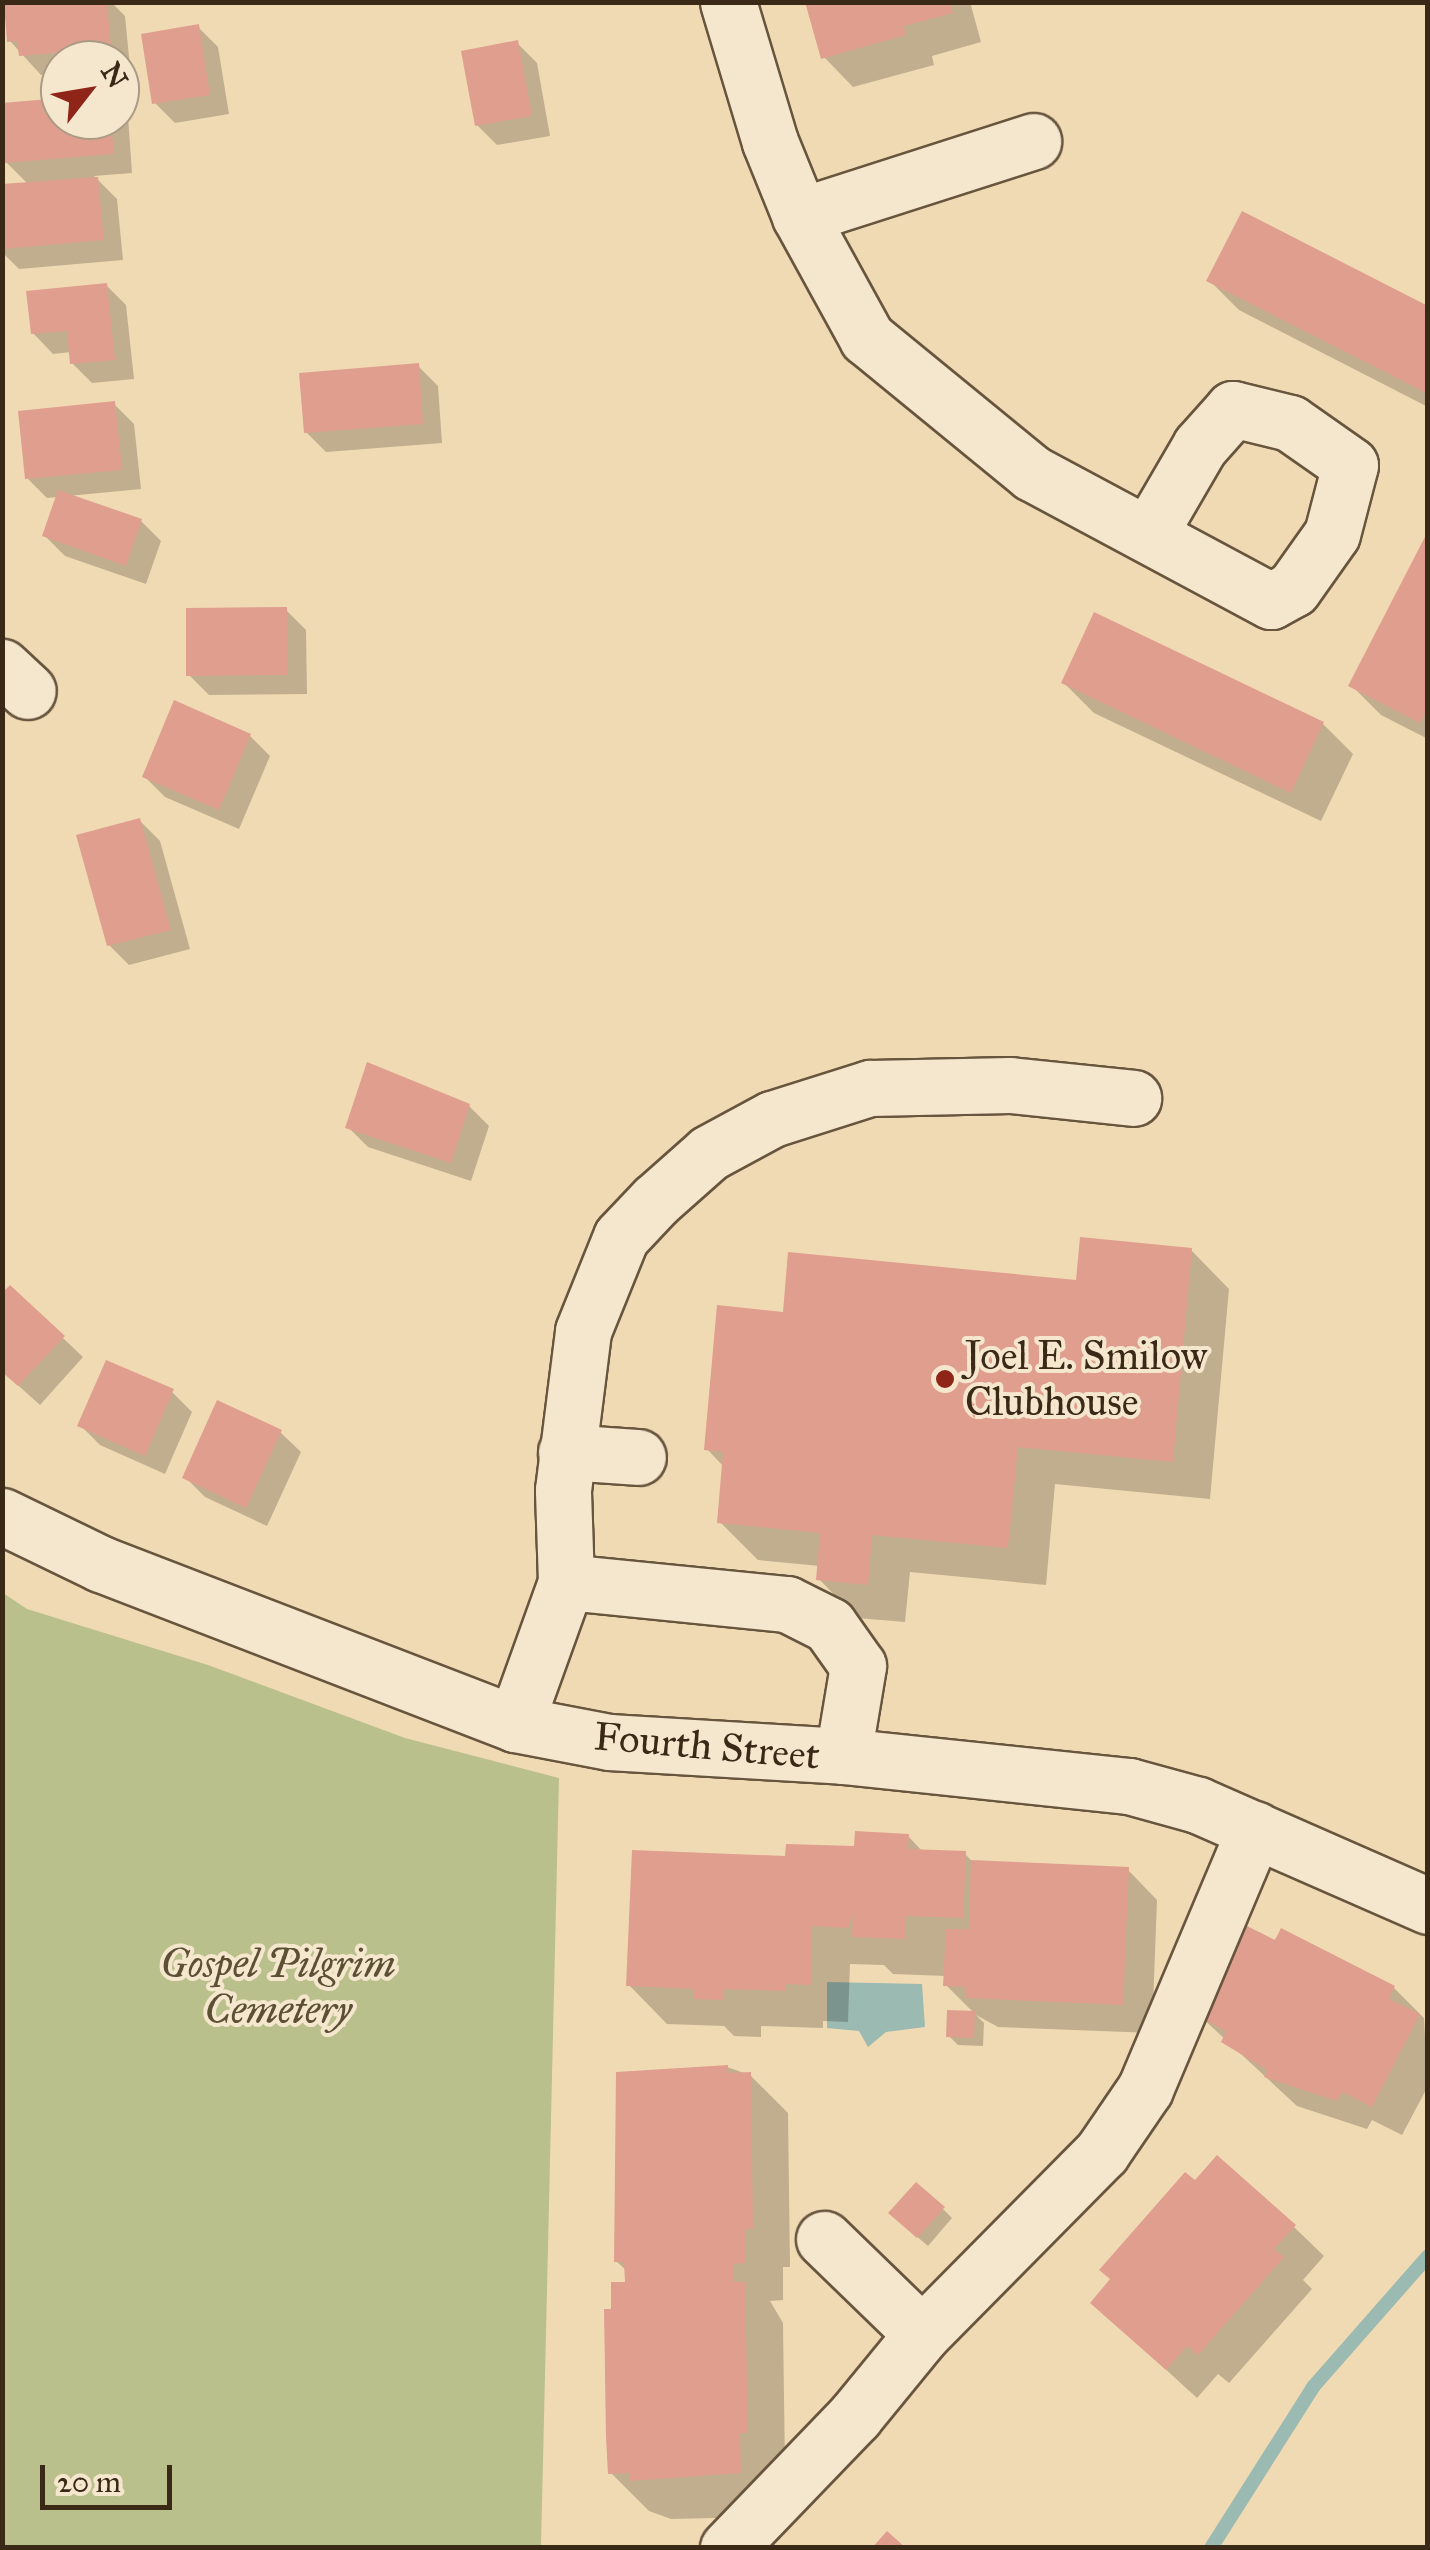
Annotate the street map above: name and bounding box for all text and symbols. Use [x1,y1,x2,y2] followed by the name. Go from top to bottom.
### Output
[40,40,140,140] north arrow
[93,56,136,95] text: N
[965,1332,1207,1426] place label: Joel E. Smilow Clubhouse
[934,1368,956,1390] marker: Joel E. Smilow Clubhouse
[592,1712,822,1780] street label: Fourth Street
[160,1940,396,2034] park label: Gospel Pilgrim Cemetery
[45,2445,178,2507] scale bar
[57,2464,121,2500] text: 20 m

